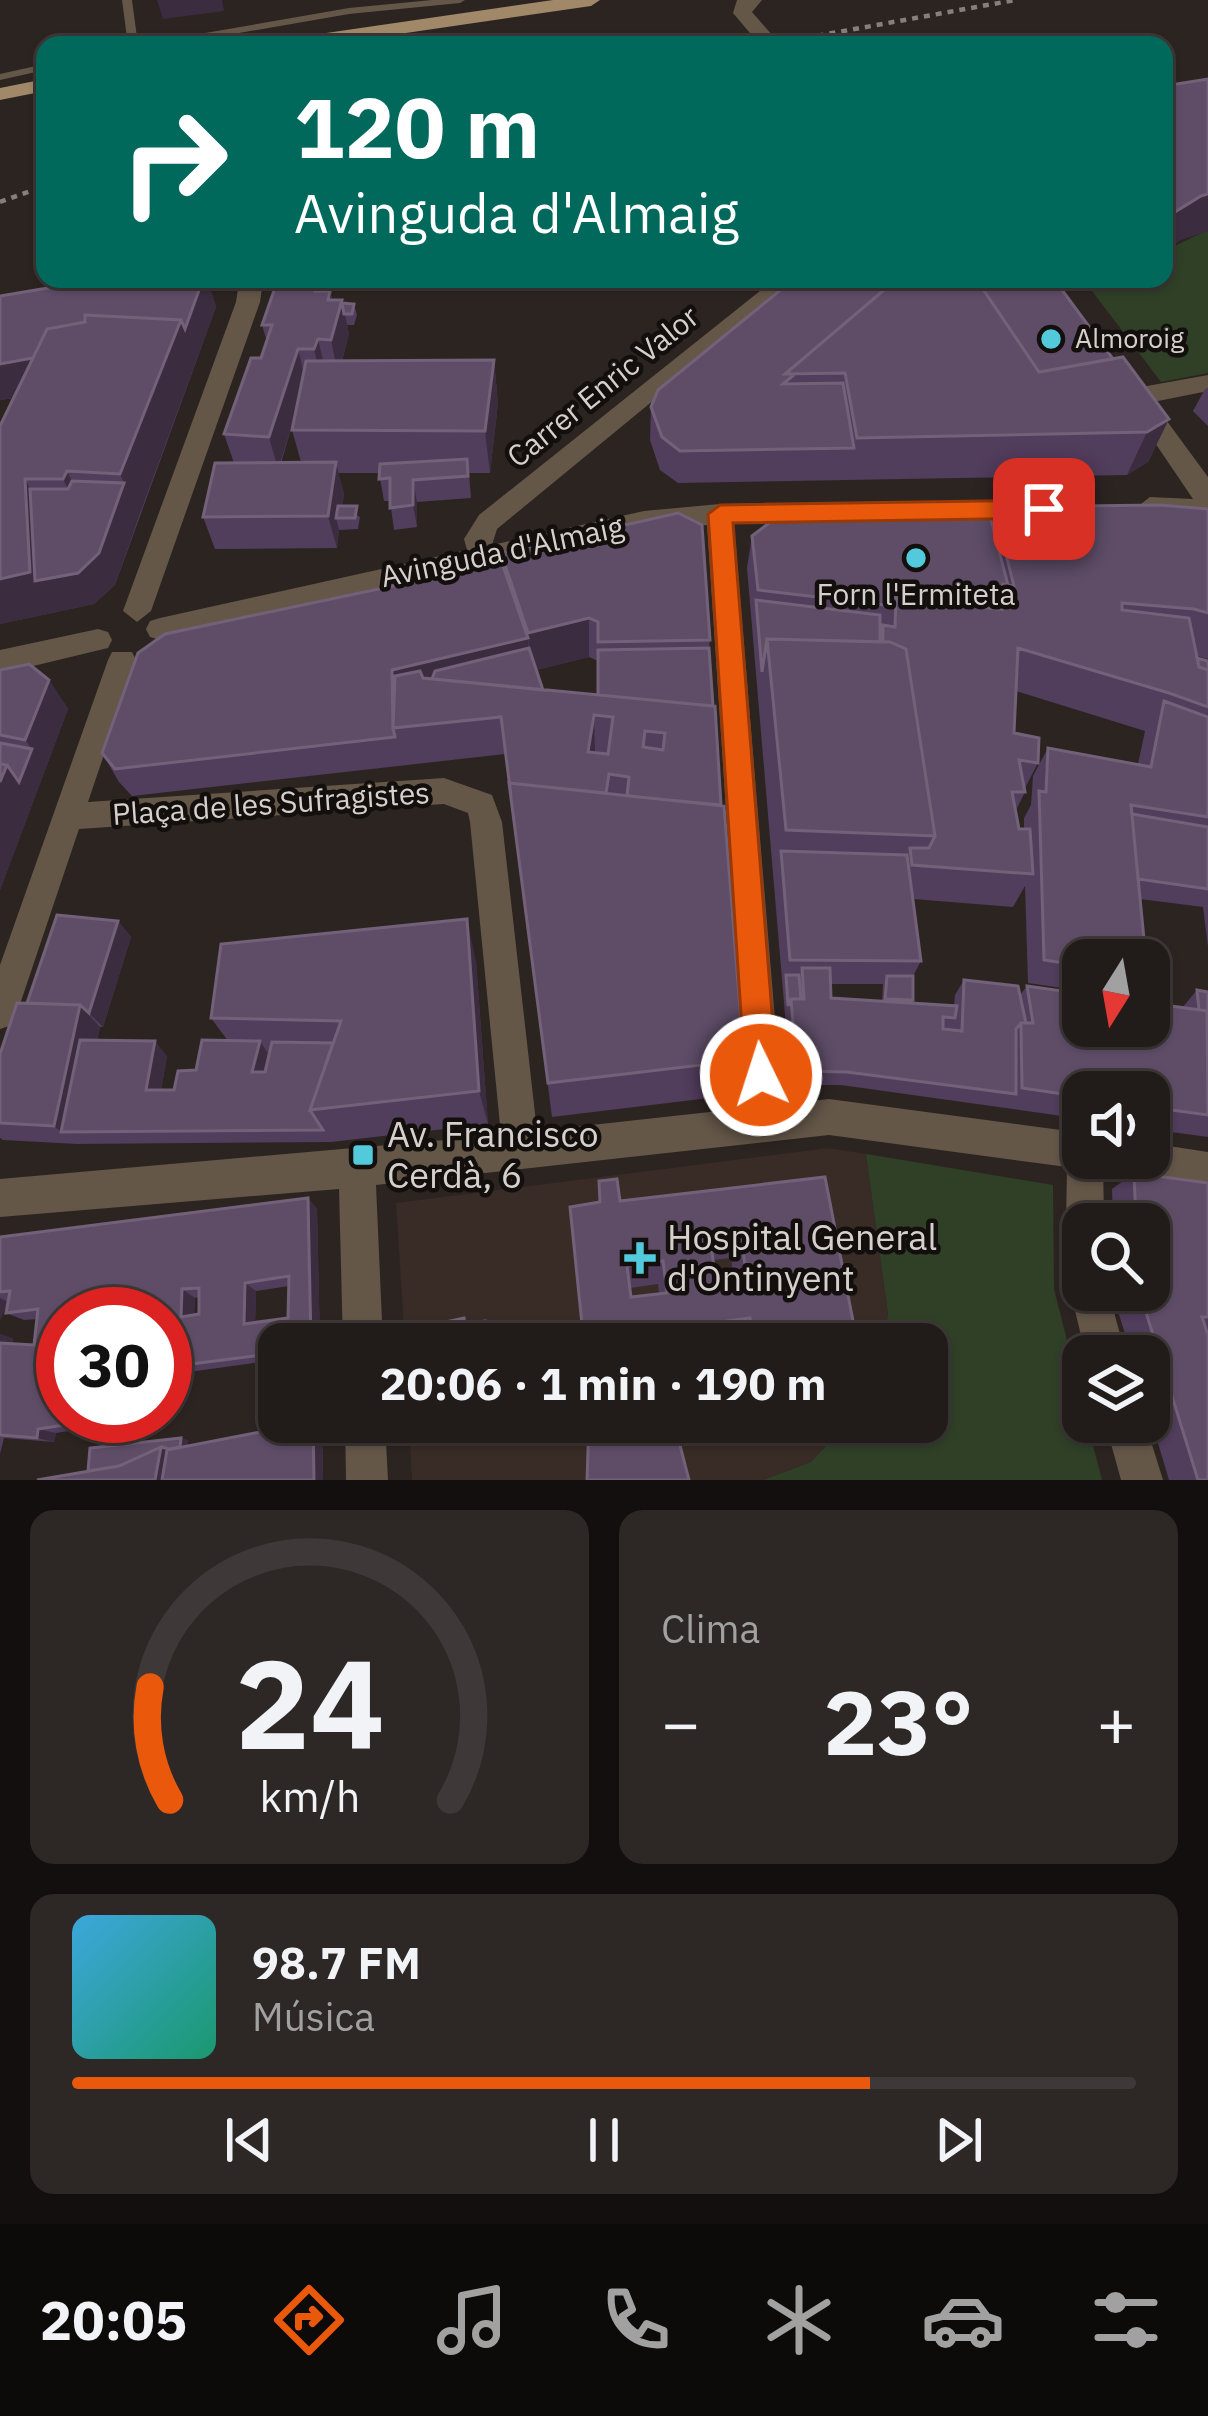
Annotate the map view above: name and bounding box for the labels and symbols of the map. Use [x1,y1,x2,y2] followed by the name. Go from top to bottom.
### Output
[498,297,706,475] street label: Carrer Enric Valor
[1075,320,1185,355] place label: Almoroig
[1038,326,1064,352] marker: Almoroig
[993,458,1095,560] pin
[377,506,627,595] street label: Avinguda d'Almaig
[903,545,929,571] marker: Forn l'Ermiteta
[817,574,1016,613] place label: Forn l'Ermiteta
[111,772,431,833] street label: Plaça de les Sufragistes
[1062,939,1170,1047] north arrow
[698,1012,824,1138] position arrow
[387,1110,599,1198] place label: Av. Francisco Cerdà, 6
[350,1142,376,1168] marker: Av. Francisco Cerdà, 6
[667,1213,937,1301] place label: Hospital General d'Ontinyent
[624,1242,656,1274] marker: Hospital General d'Ontinyent
[36,1287,192,1443] speed limit sign: 30

